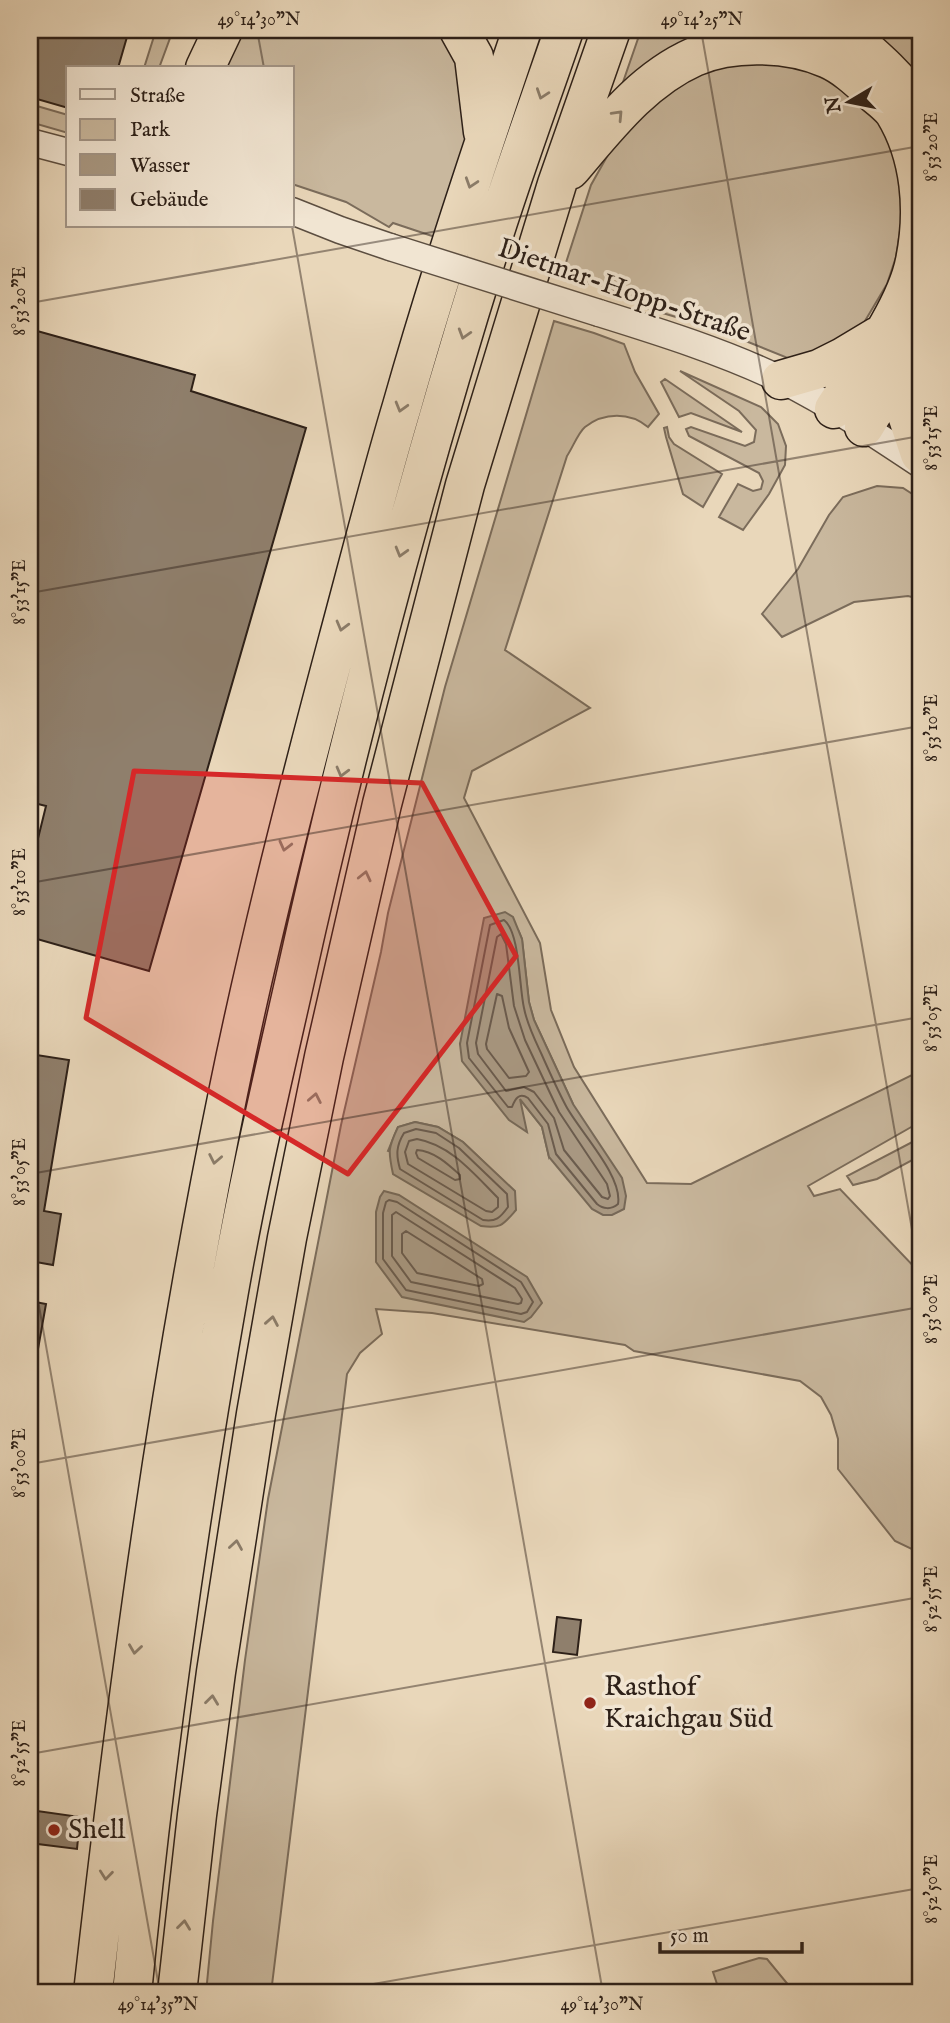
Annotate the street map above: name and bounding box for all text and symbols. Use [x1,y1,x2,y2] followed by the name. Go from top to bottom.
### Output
[218,9,301,32] text: 49°14'30"N
[661,9,744,32] text: 49°14'25"N
[66,66,294,228] legend
[814,66,884,136] north arrow
[130,83,186,110] text: Straße
[536,88,550,100] one-way arrow
[821,94,848,116] text: N
[610,110,623,123] one-way arrow
[921,112,944,182] text: 8°53'20"E
[130,117,171,144] text: Park
[130,153,190,180] text: Wasser
[464,177,479,189] one-way arrow
[130,187,209,214] text: Gebäude
[493,231,755,351] street label: Dietmar-Hopp-Straße
[9,266,32,336] text: 8°53'20"E
[457,328,472,340] one-way arrow
[395,400,410,412] one-way arrow
[921,405,944,471] text: 8°53'15"E
[395,546,409,558] one-way arrow
[9,559,32,625] text: 8°53'15"E
[335,620,350,632] one-way arrow
[921,694,944,762] text: 8°53'10"E
[336,766,350,778] one-way arrow
[279,840,293,852] one-way arrow
[9,848,32,916] text: 8°53'10"E
[357,870,371,882] one-way arrow
[921,984,944,1052] text: 8°53'05"E
[307,1092,322,1104] one-way arrow
[9,1138,32,1206] text: 8°53'05"E
[209,1153,224,1165] one-way arrow
[921,1274,944,1344] text: 8°53'00"E
[264,1315,279,1327] one-way arrow
[9,1428,32,1498] text: 8°53'00"E
[228,1539,243,1551] one-way arrow
[921,1565,944,1633] text: 8°52'55"E
[127,1643,142,1655] one-way arrow
[604,1670,773,1737] place label: Rasthof Kraichgau Süd
[204,1694,219,1705] one-way arrow
[582,1695,598,1711] marker: Rasthof Kraichgau Süd
[9,1719,32,1787] text: 8°52'55"E
[68,1813,126,1848] place label: Shell
[46,1822,62,1838] marker: Shell
[921,1854,944,1924] text: 8°52'50"E
[99,1870,114,1881] one-way arrow
[660,1911,801,1955] scale bar
[176,1920,191,1931] one-way arrow
[670,1923,709,1950] text: 50 m
[118,1994,199,2017] text: 49°14'35"N
[561,1994,644,2017] text: 49°14'30"N

